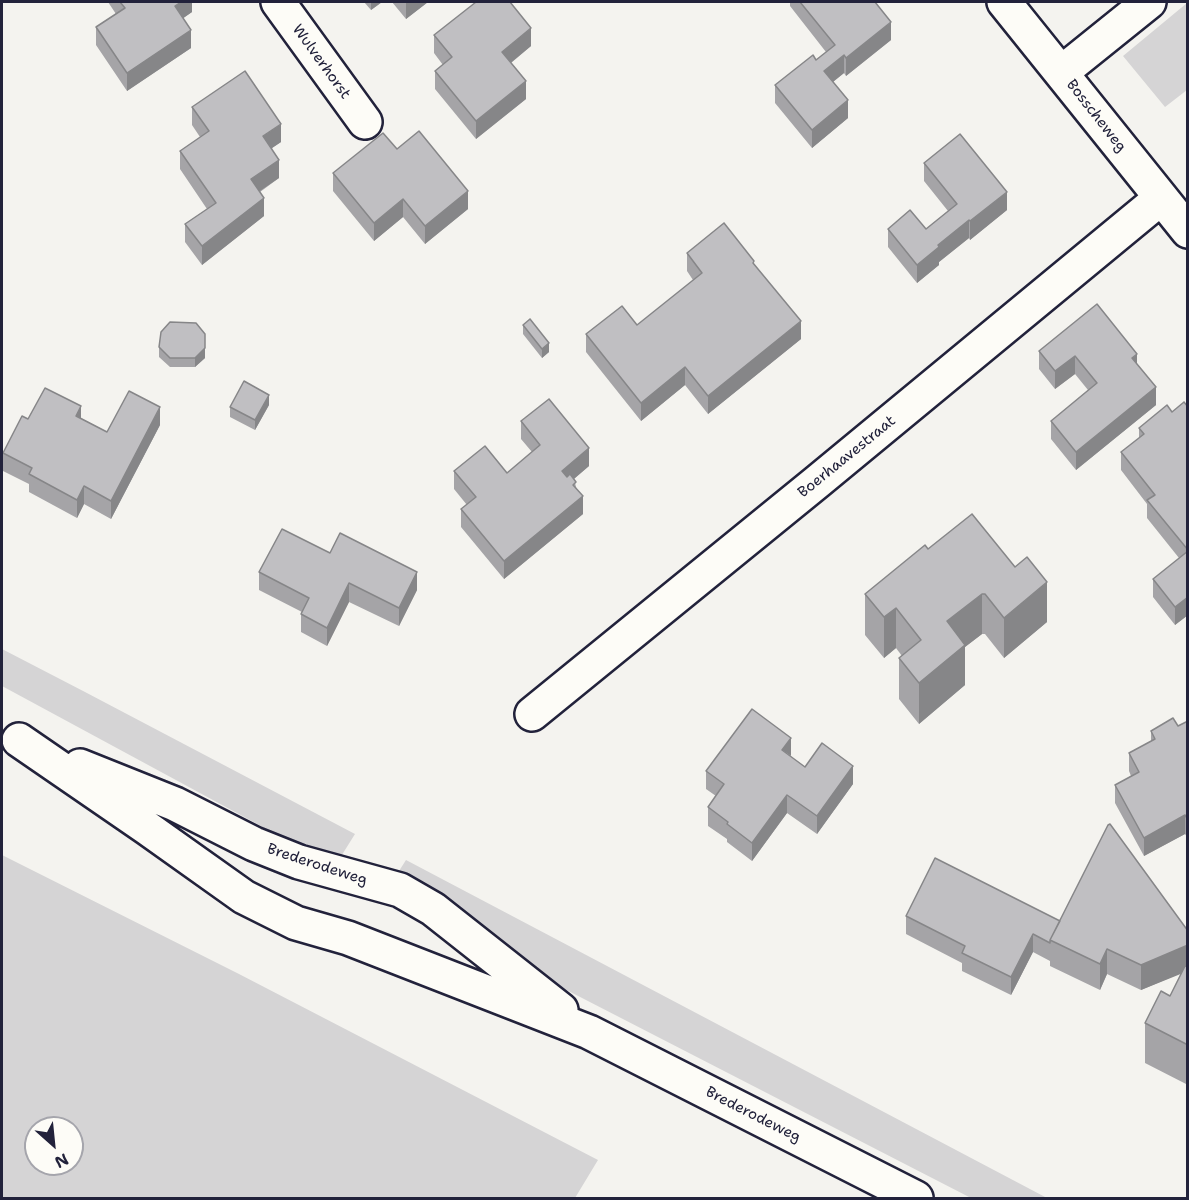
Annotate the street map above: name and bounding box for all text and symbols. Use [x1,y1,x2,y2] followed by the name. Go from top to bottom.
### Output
[288,21,354,103] street label: Wulverhorst
[1062,76,1130,156] street label: Bosscheweg
[795,412,899,502] street label: Boerhaavestraat
[265,840,369,890] street label: Brederodeweg
[702,1083,804,1147] street label: Brederodeweg
[24,1116,84,1176] north arrow
[51,1148,72,1173] text: N

